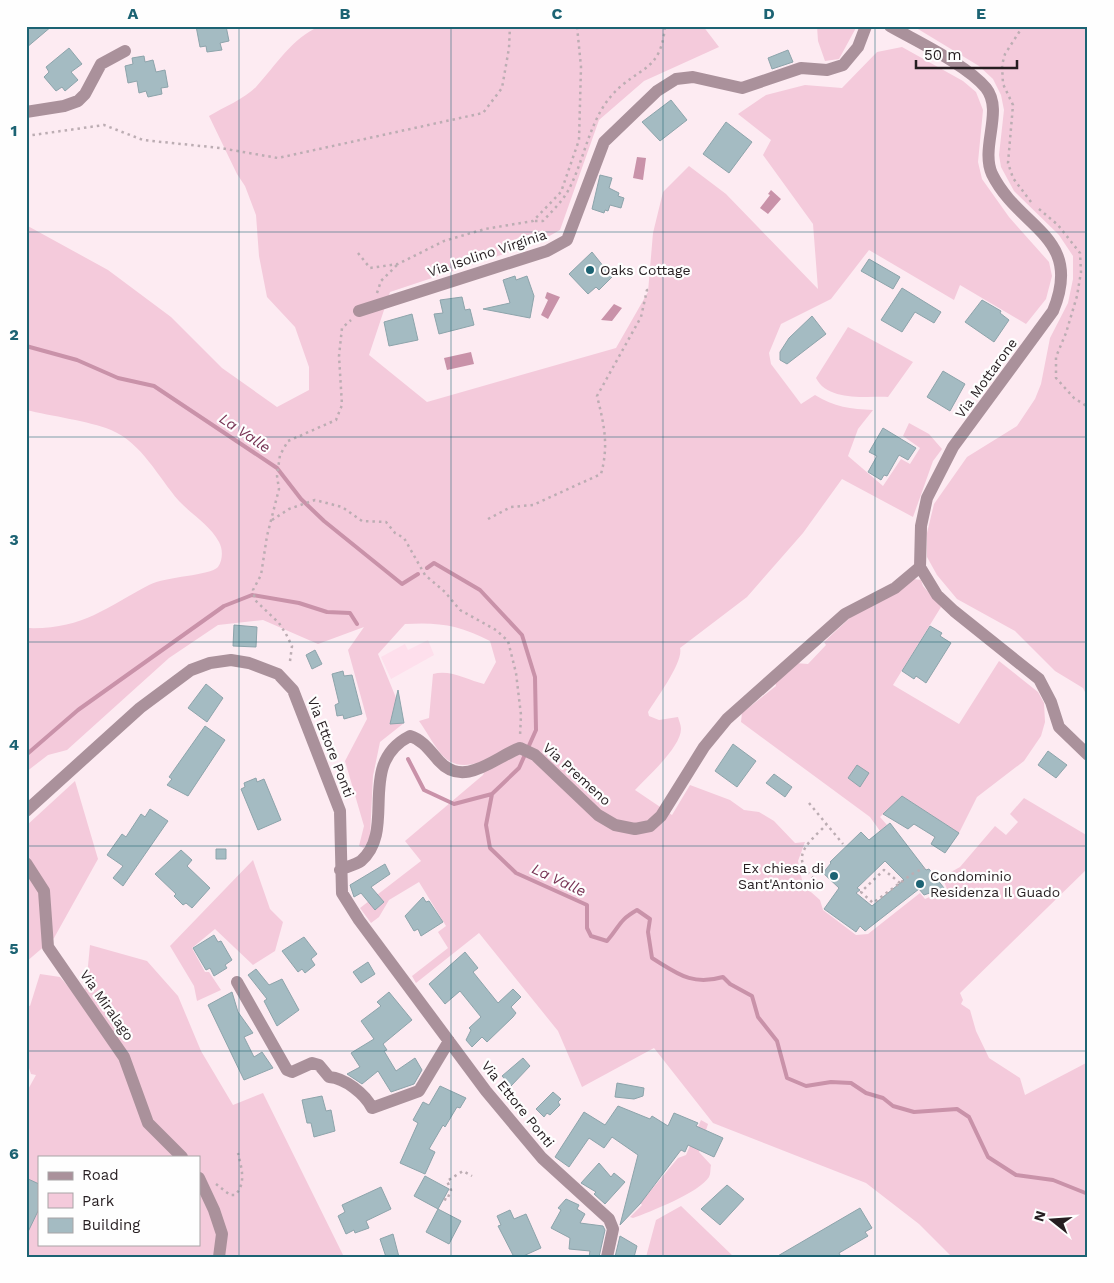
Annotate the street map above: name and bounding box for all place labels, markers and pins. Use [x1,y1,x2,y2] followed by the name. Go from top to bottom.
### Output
[600,262,691,278] place label: Oaks Cottage
[584,264,596,276] marker: Oaks Cottage
[738,860,824,892] place label: Ex chiesa di Sant'Antonio
[930,868,1060,900] place label: Condominio Residenza Il Guado
[828,870,840,882] marker: Ex chiesa di Sant'Antonio
[914,878,926,890] marker: Condominio Residenza Il Guado

